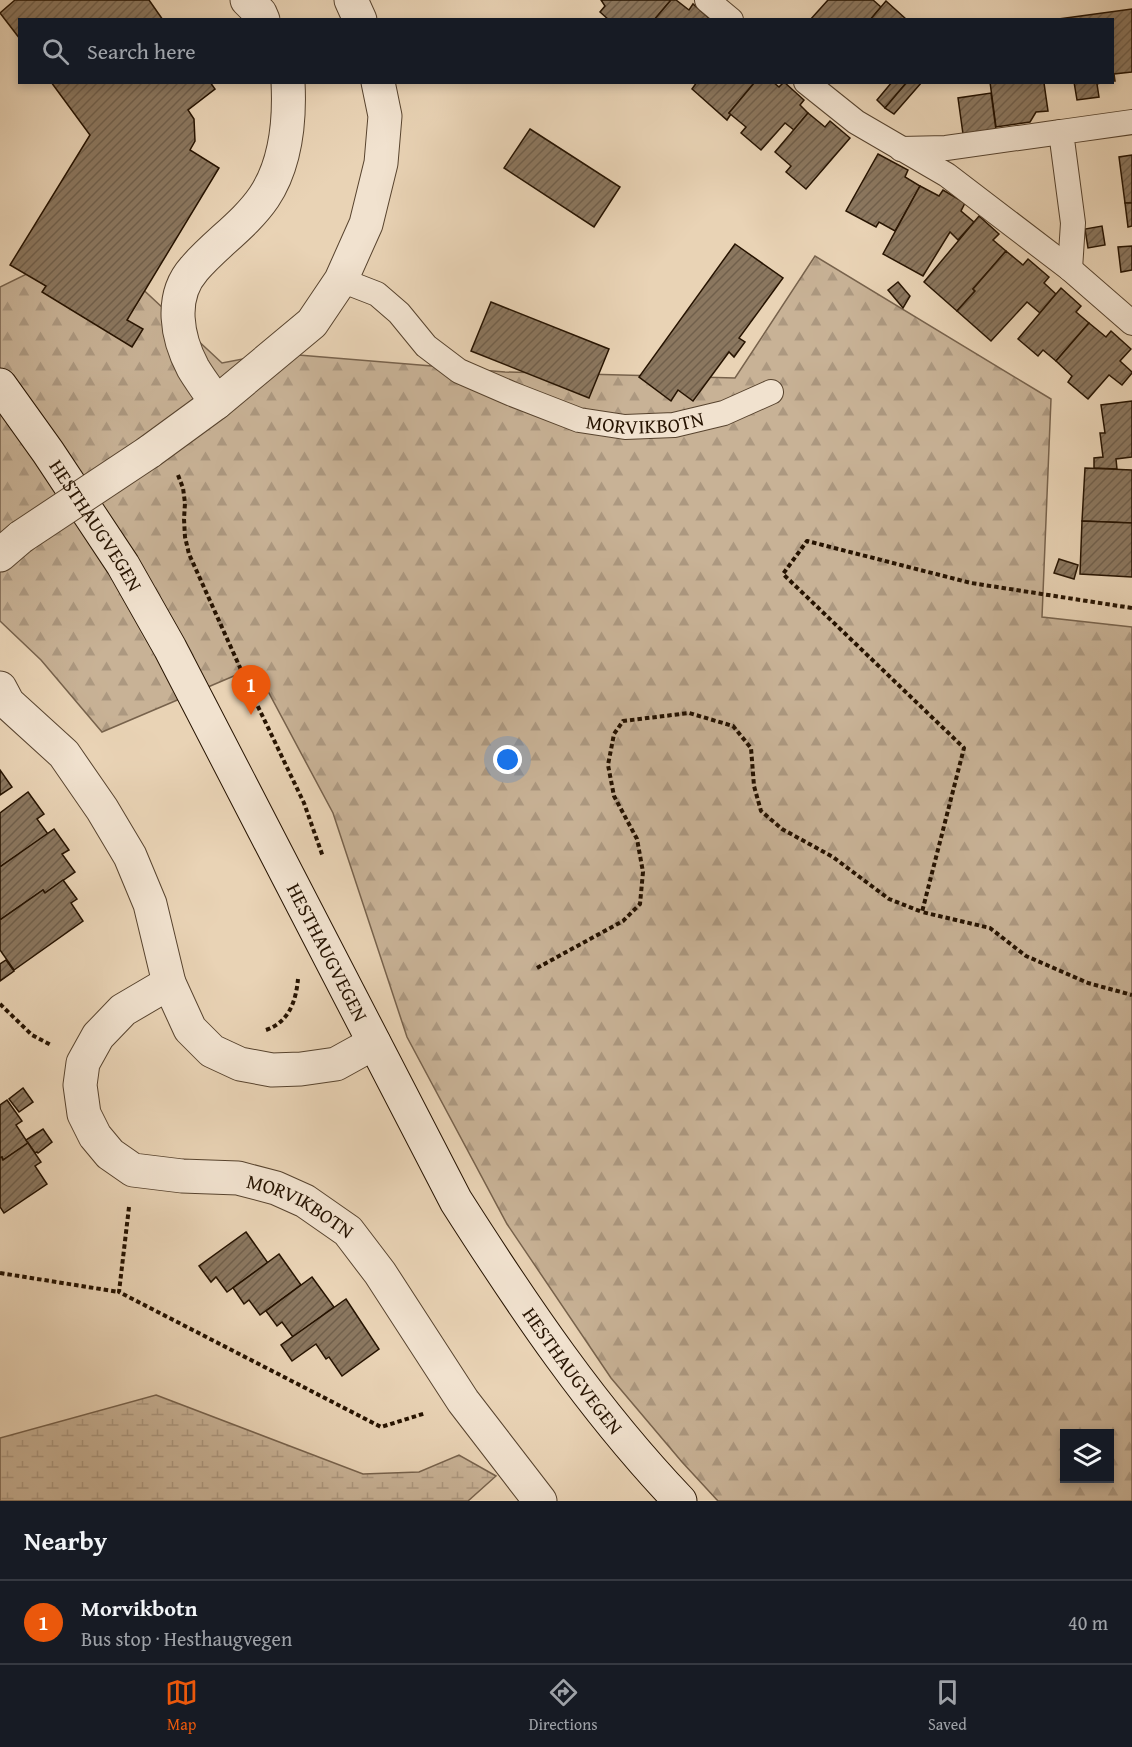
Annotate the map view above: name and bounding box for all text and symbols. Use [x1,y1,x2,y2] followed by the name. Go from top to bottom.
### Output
[18,18,1114,84] search box
[39,35,72,68] icon: search
[87,35,196,67] text: Search here
[584,403,707,441] street label: MORVIKBOTN
[43,453,150,596] street label: HESTHAUGVEGEN
[232,666,270,715] pin: 1
[493,745,522,774] your location
[280,878,376,1026] street label: HESTHAUGVEGEN
[244,1166,360,1245] street label: MORVIKBOTN
[516,1301,630,1440] street label: HESTHAUGVEGEN
[1060,1429,1114,1483] map controls
[1060,1429,1114,1483] button: layers
[24,1521,107,1560] text: Nearby
[81,1592,197,1624] text: Morvikbotn
[38,1608,49,1637] text: 1
[1068,1608,1108,1637] text: 40 m
[81,1624,292,1653] text: Bus stop · Hesthaugvegen
[165,1676,198,1736] tab: Map
[529,1676,598,1736] tab: Directions
[928,1676,967,1736] tab: Saved

